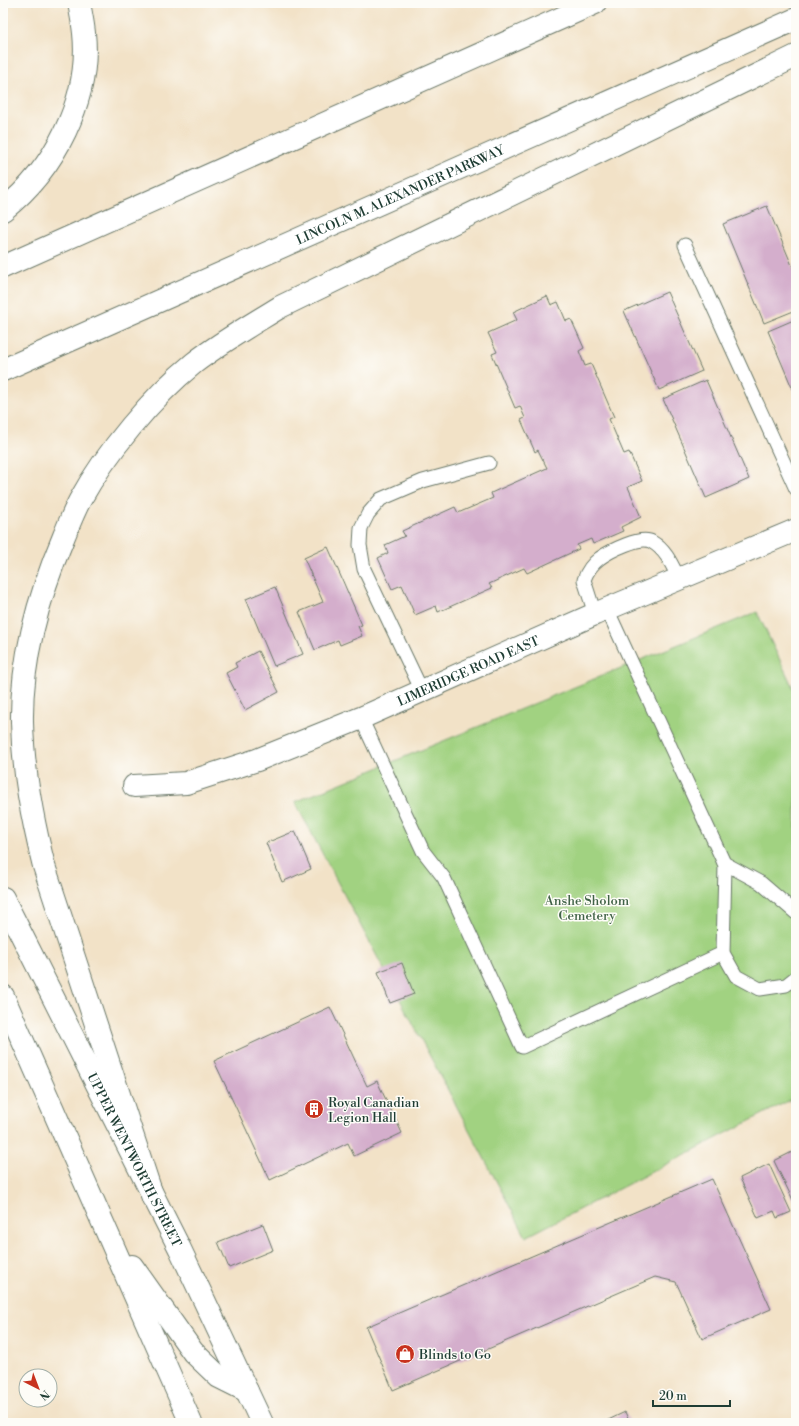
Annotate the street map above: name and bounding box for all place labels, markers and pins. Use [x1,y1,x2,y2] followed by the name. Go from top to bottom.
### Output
[328,1095,419,1126] place label: Royal Canadian Legion Hall
[303,1098,325,1120] building icon: Royal Canadian Legion Hall
[394,1343,416,1365] shop icon: Blinds to Go
[418,1347,491,1363] place label: Blinds to Go

